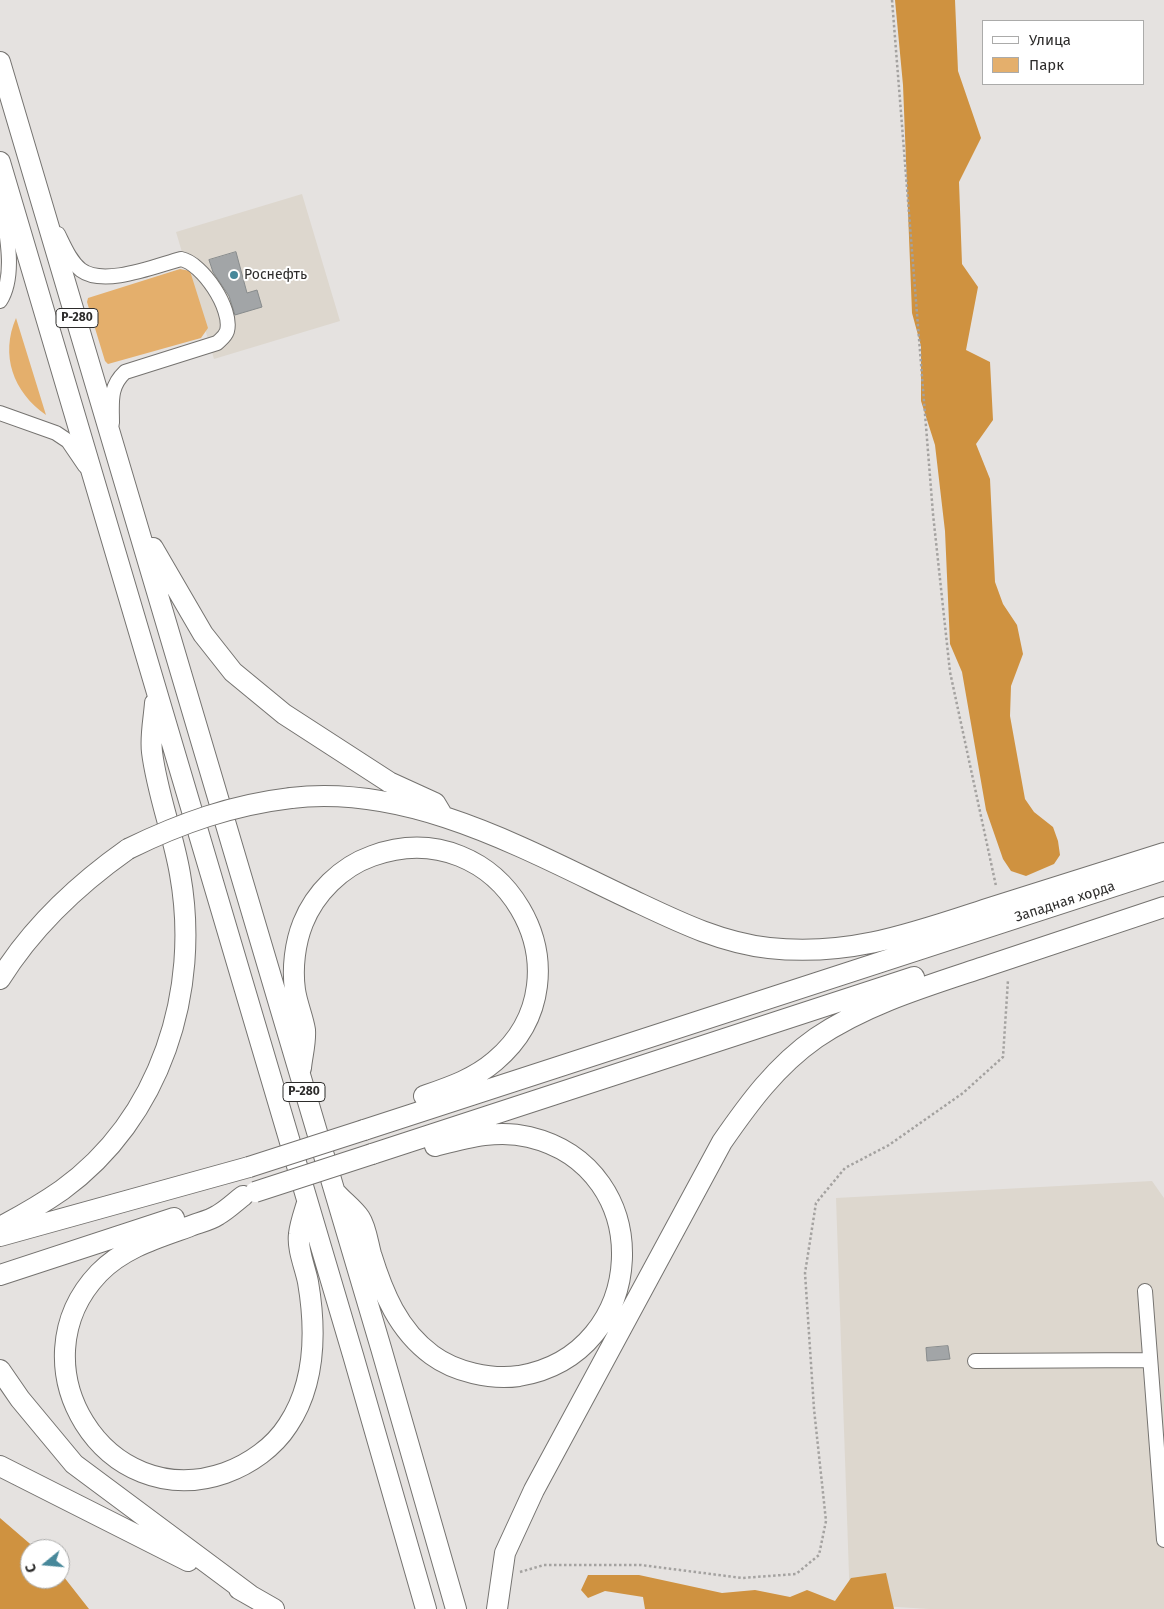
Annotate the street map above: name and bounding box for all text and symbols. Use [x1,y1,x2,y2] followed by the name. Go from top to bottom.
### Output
[982,20,1144,85] legend
[1029,31,1071,49] text: Улица
[1029,56,1064,74] text: Парк
[244,267,307,283] place label: Роснефть
[228,269,240,281] marker: Роснефть
[56,308,98,328] road number: Р-280
[1013,878,1117,926] street label: Западная хорда
[283,1082,325,1102] road number: Р-280
[20,1539,70,1589] north arrow
[22,1562,40,1575] text: С

